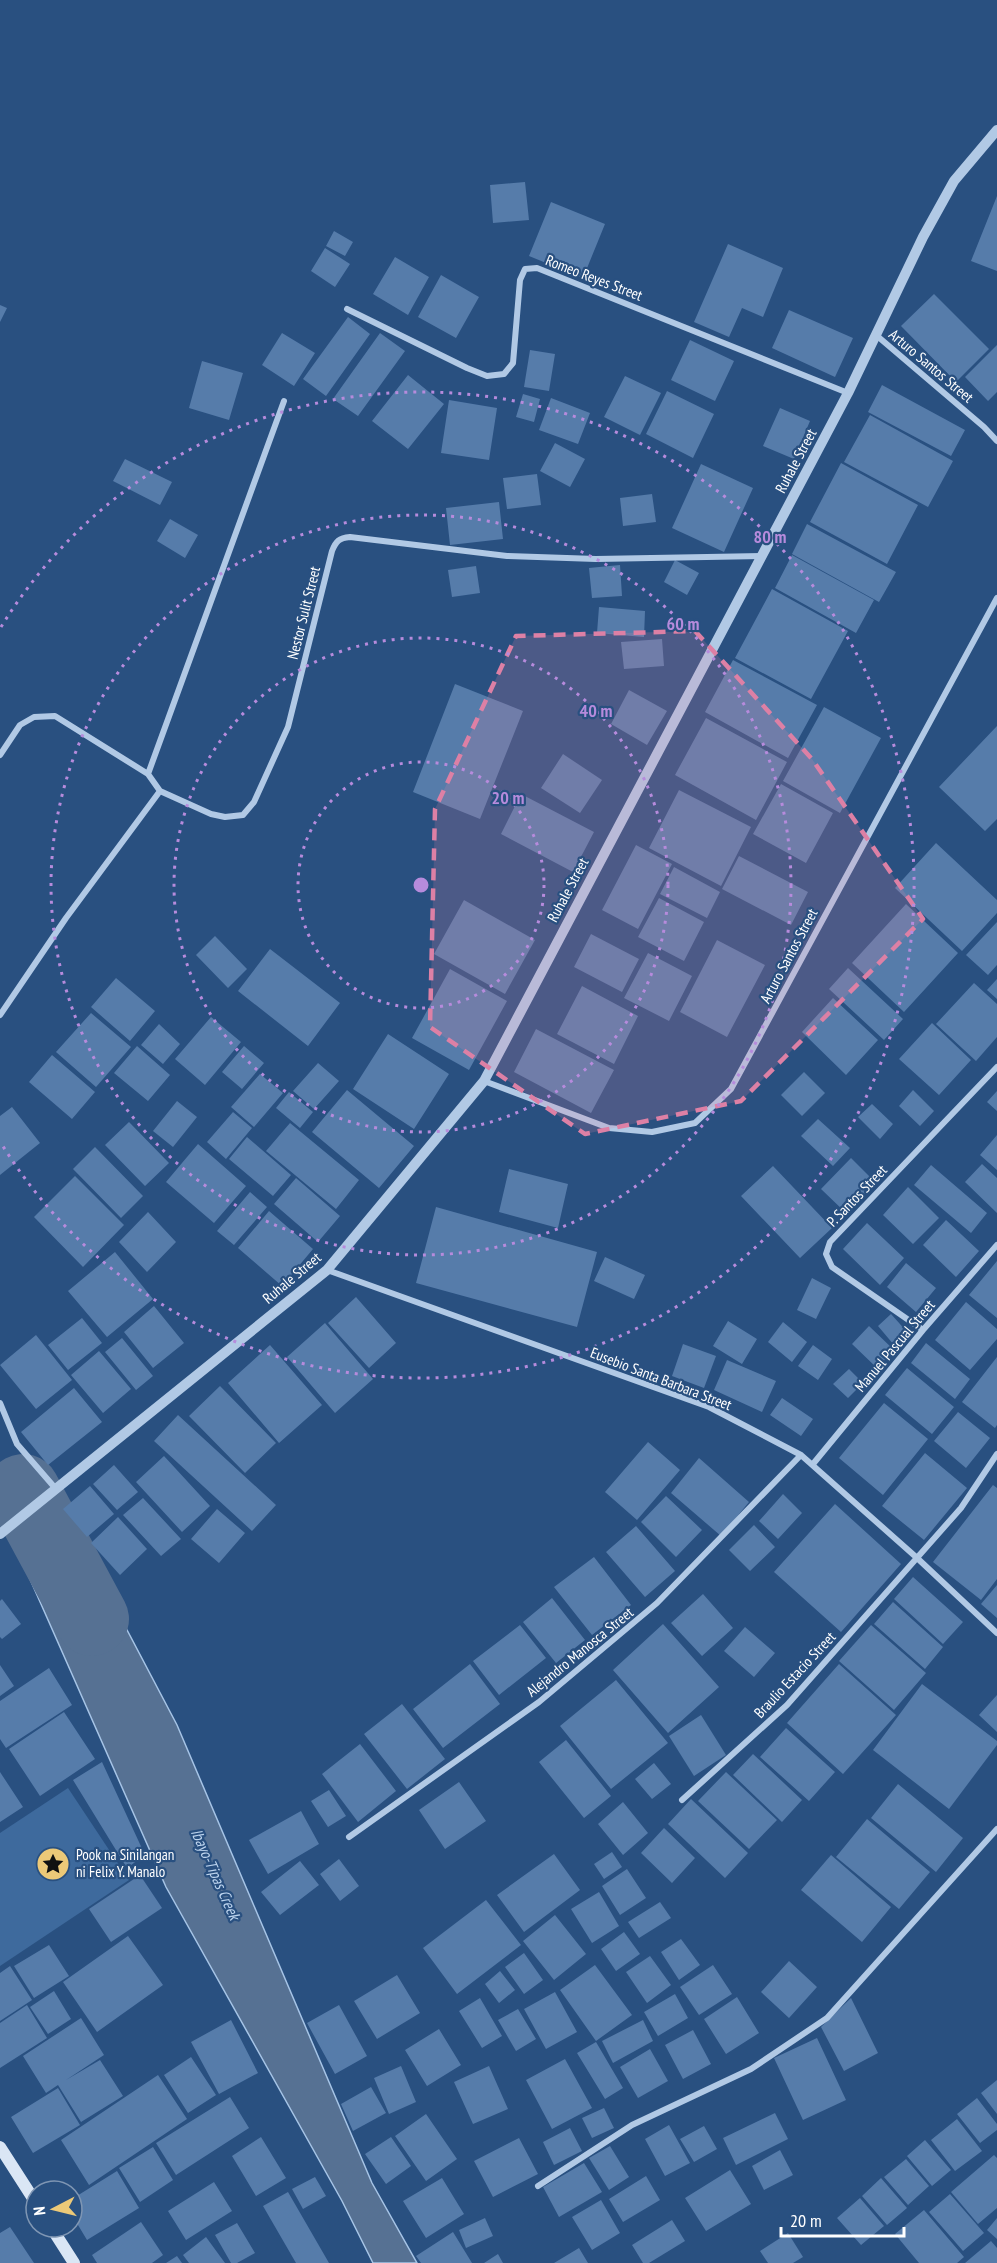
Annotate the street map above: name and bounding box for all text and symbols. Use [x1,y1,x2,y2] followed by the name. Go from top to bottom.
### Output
[543,250,645,305] street label: Romeo Reyes Street
[885,325,978,407] street label: Arturo Santos Street
[771,425,820,496] street label: Ruhale Street
[754,525,786,548] text: 80 m
[283,564,324,661] street label: Nestor Sulit Street
[667,612,699,635] text: 60 m
[580,699,612,722] text: 40 m
[492,786,524,809] text: 20 m
[543,854,592,925] street label: Ruhale Street
[411,875,431,895] centre of rings
[756,905,822,1006] street label: Arturo Santos Street
[822,1161,891,1231] street label: P. Santos Street
[259,1248,325,1307] street label: Ruhale Street
[851,1296,939,1396] street label: Manuel Pascual Street
[588,1343,735,1414] street label: Eusebio Santa Barbara Street
[522,1603,637,1701] street label: Alejandro Manosca Street
[750,1628,839,1722] street label: Braulio Estacio Street
[187,1825,246,1924] water label: Ibayo-Tipas Creek
[76,1845,174,1881] place label: Pook na Sinilangan ni Felix Y. Manalo
[35,1846,71,1882] place icon: Pook na Sinilangan ni Felix Y. Manalo
[24,2179,84,2239] north arrow
[781,2200,904,2238] scale bar
[29,2205,50,2216] text: N
[790,2209,822,2232] text: 20 m

